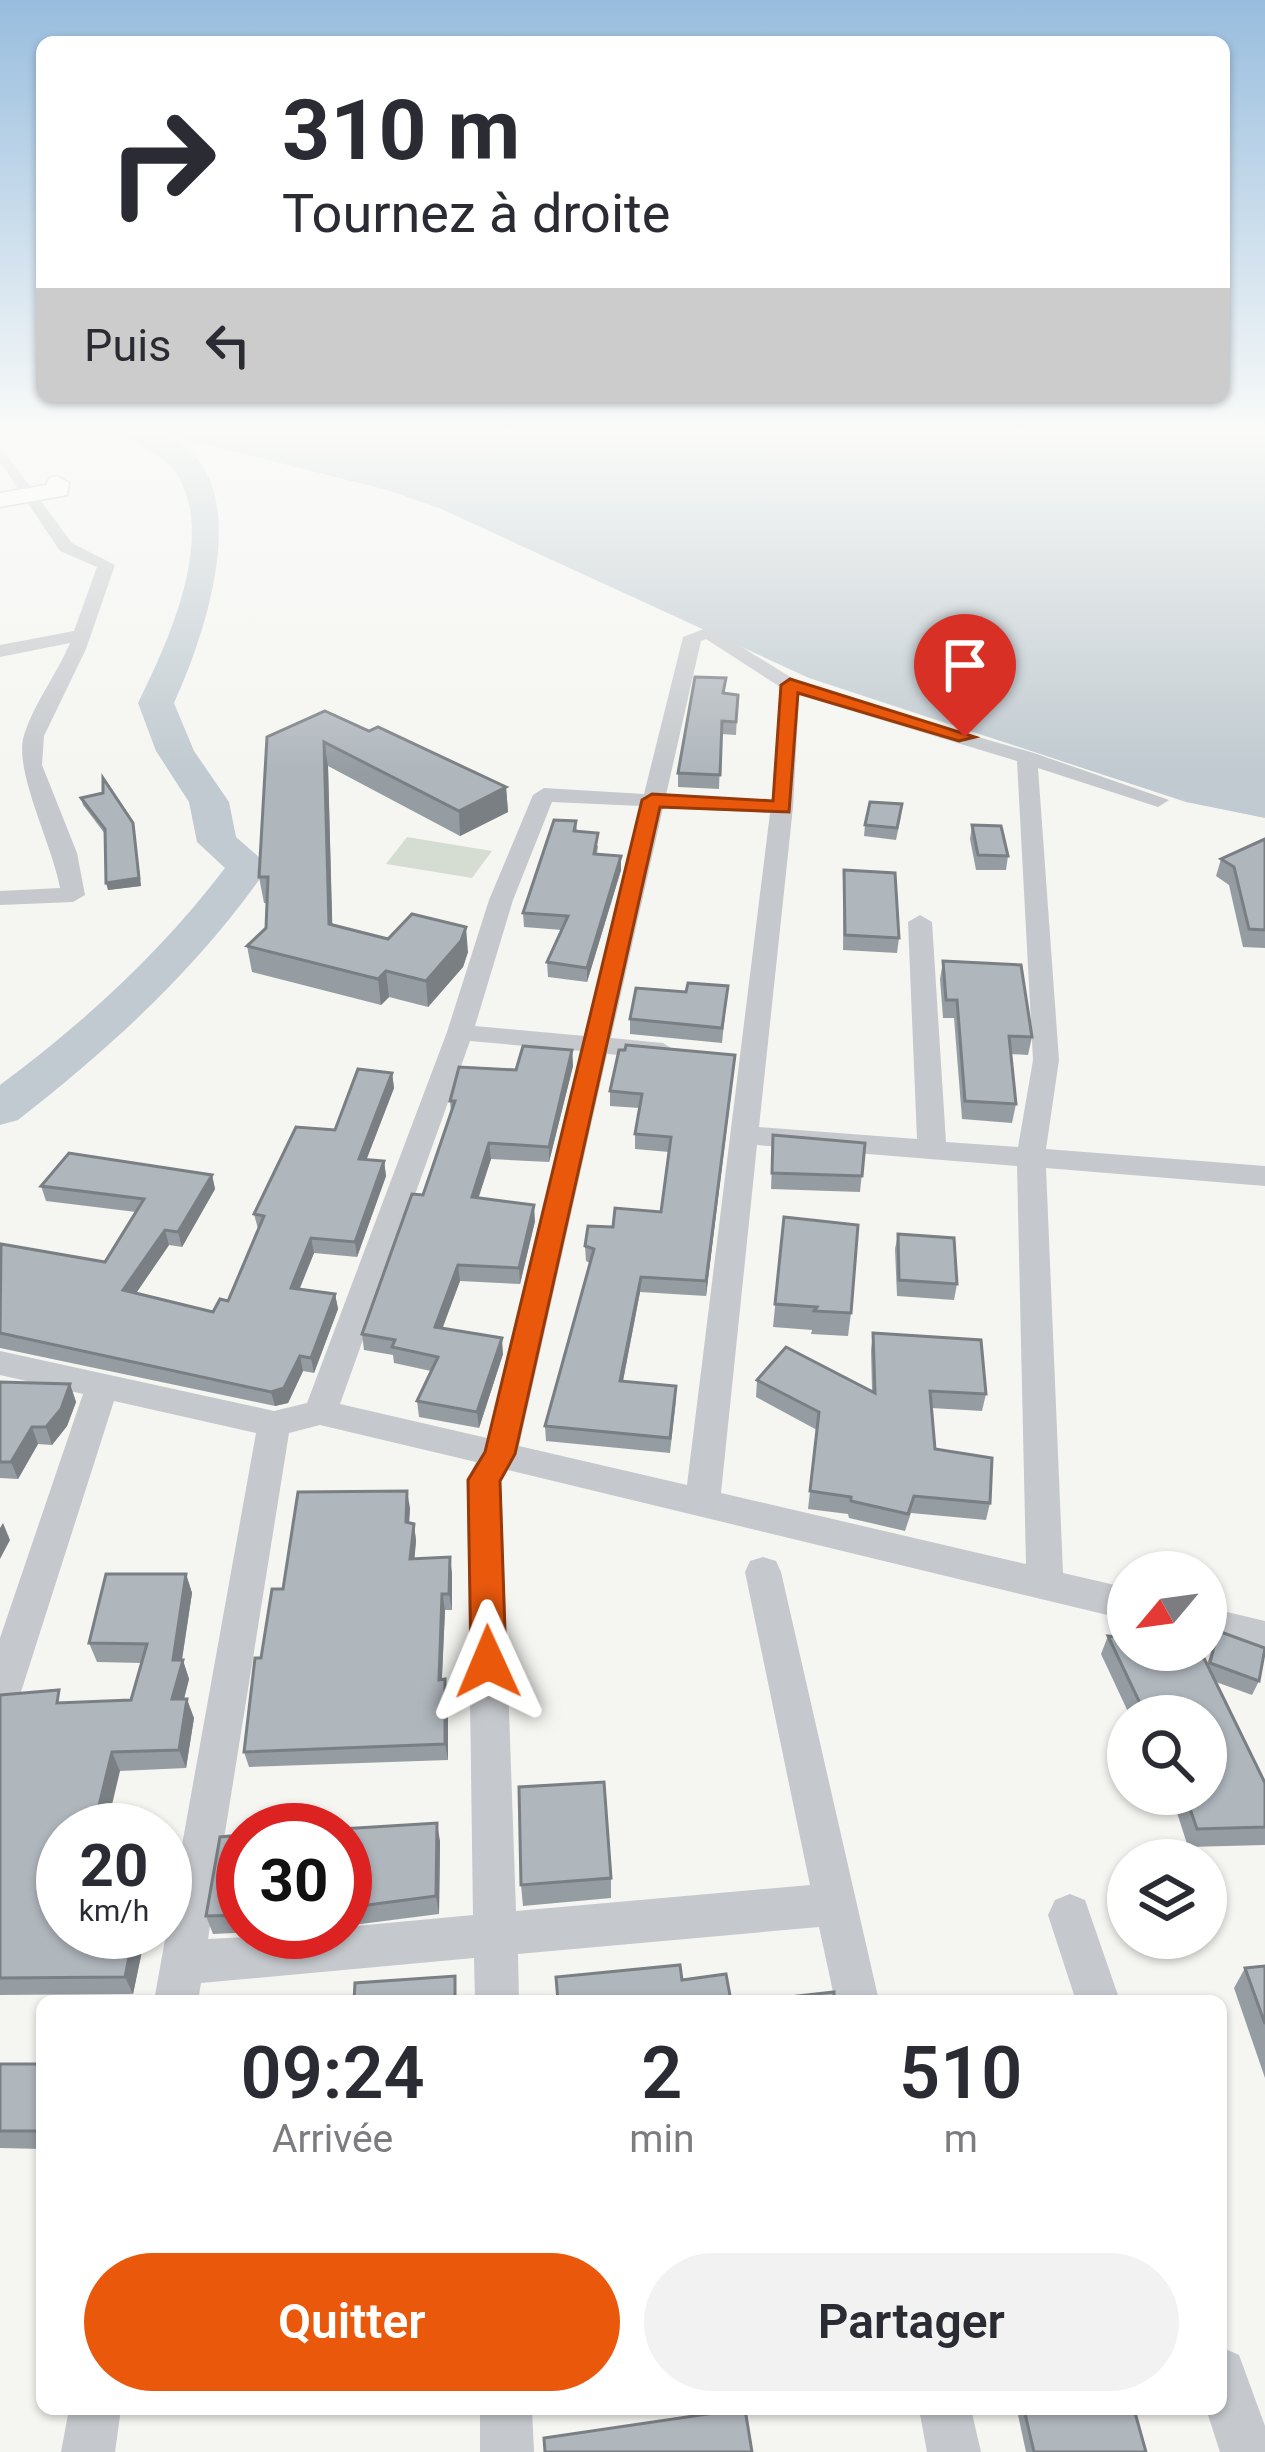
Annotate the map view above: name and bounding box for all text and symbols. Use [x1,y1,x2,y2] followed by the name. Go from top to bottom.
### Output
[282,81,520,180] text: 310 m
[84,84,240,240] icon: right
[282,182,670,245] text: Tournez à droite
[195,312,261,378] icon: left
[84,319,171,372] text: Puis
[914,614,1016,737] pin
[932,632,998,698] icon: arrive
[1107,1551,1227,1671] north arrow
[1107,1551,1227,1959] map controls
[425,1599,551,1725] position arrow
[1107,1695,1227,1815] button: search
[216,1803,372,1959] speed limit sign: 30
[80,1830,148,1901] text: 20
[1107,1839,1227,1959] button: layers
[79,1893,149,1928] text: km/h
[241,2031,425,2116] text: 09:24
[641,2031,682,2116] text: 2
[899,2031,1022,2116] text: 510
[272,2116,393,2162] text: Arrivée
[629,2116,694,2162] text: min
[944,2116,978,2162] text: m
[84,2253,620,2391] button: Quitter
[644,2253,1179,2391] button: Partager

